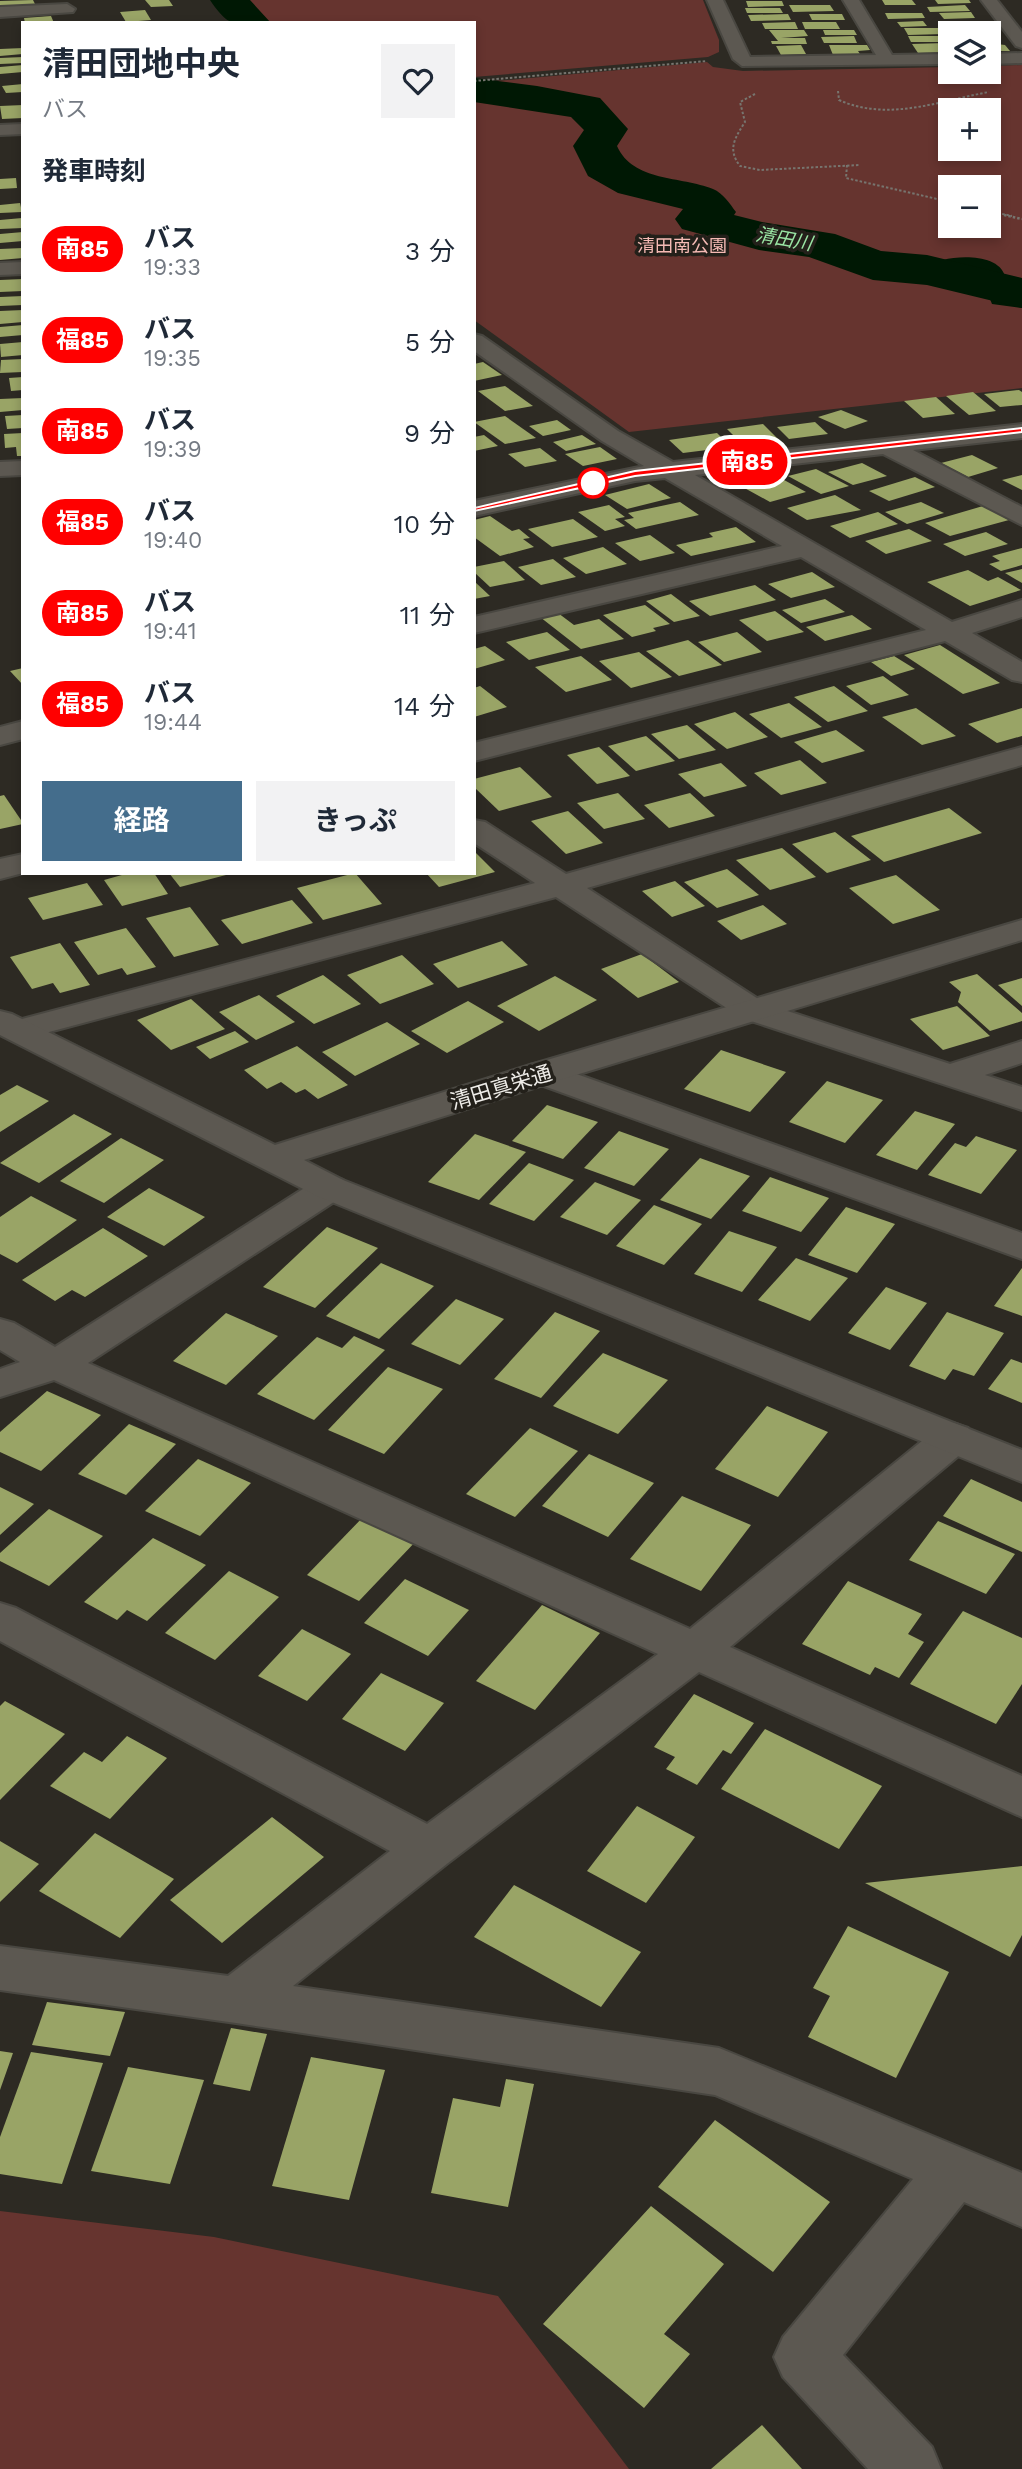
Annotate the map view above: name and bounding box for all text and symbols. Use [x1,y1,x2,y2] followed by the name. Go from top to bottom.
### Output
[938,21,1001,238] map controls
[938,21,1001,84] button: layers
[42,44,240,83] text: 清田団地中央
[381,44,455,118] button: heart
[42,96,88,123] text: バス
[938,98,1001,161] button: +
[42,156,146,186] text: 発車時刻
[938,175,1001,238] button: −
[144,223,196,253] text: バス
[754,223,816,256] water label: 清田川
[56,235,109,263] text: 南85
[637,235,727,256] park label: 清田南公園
[405,236,455,266] text: 3 分
[144,254,201,281] text: 19:33
[144,314,196,344] text: バス
[56,326,109,354] text: 福85
[405,327,455,357] text: 5 分
[144,345,201,372] text: 19:35
[144,405,196,435] text: バス
[56,417,109,445] text: 南85
[404,418,455,448] text: 9 分
[144,436,202,463] text: 19:39
[707,439,787,485] line badge: 南85
[720,448,774,476] text: 南85
[578,468,608,498] unlabelled marker
[144,496,196,526] text: バス
[56,508,109,536] text: 福85
[394,509,455,539] text: 10 分
[144,527,202,554] text: 19:40
[144,587,196,617] text: バス
[56,599,109,627] text: 南85
[400,600,455,630] text: 11 分
[144,618,197,645] text: 19:41
[144,678,196,708] text: バス
[56,690,109,718] text: 福85
[394,691,455,721] text: 14 分
[144,709,202,736] text: 19:44
[42,781,242,861] button: 経路
[256,781,455,861] button: きっぷ
[447,1060,555,1114] street label: 清田真栄通

